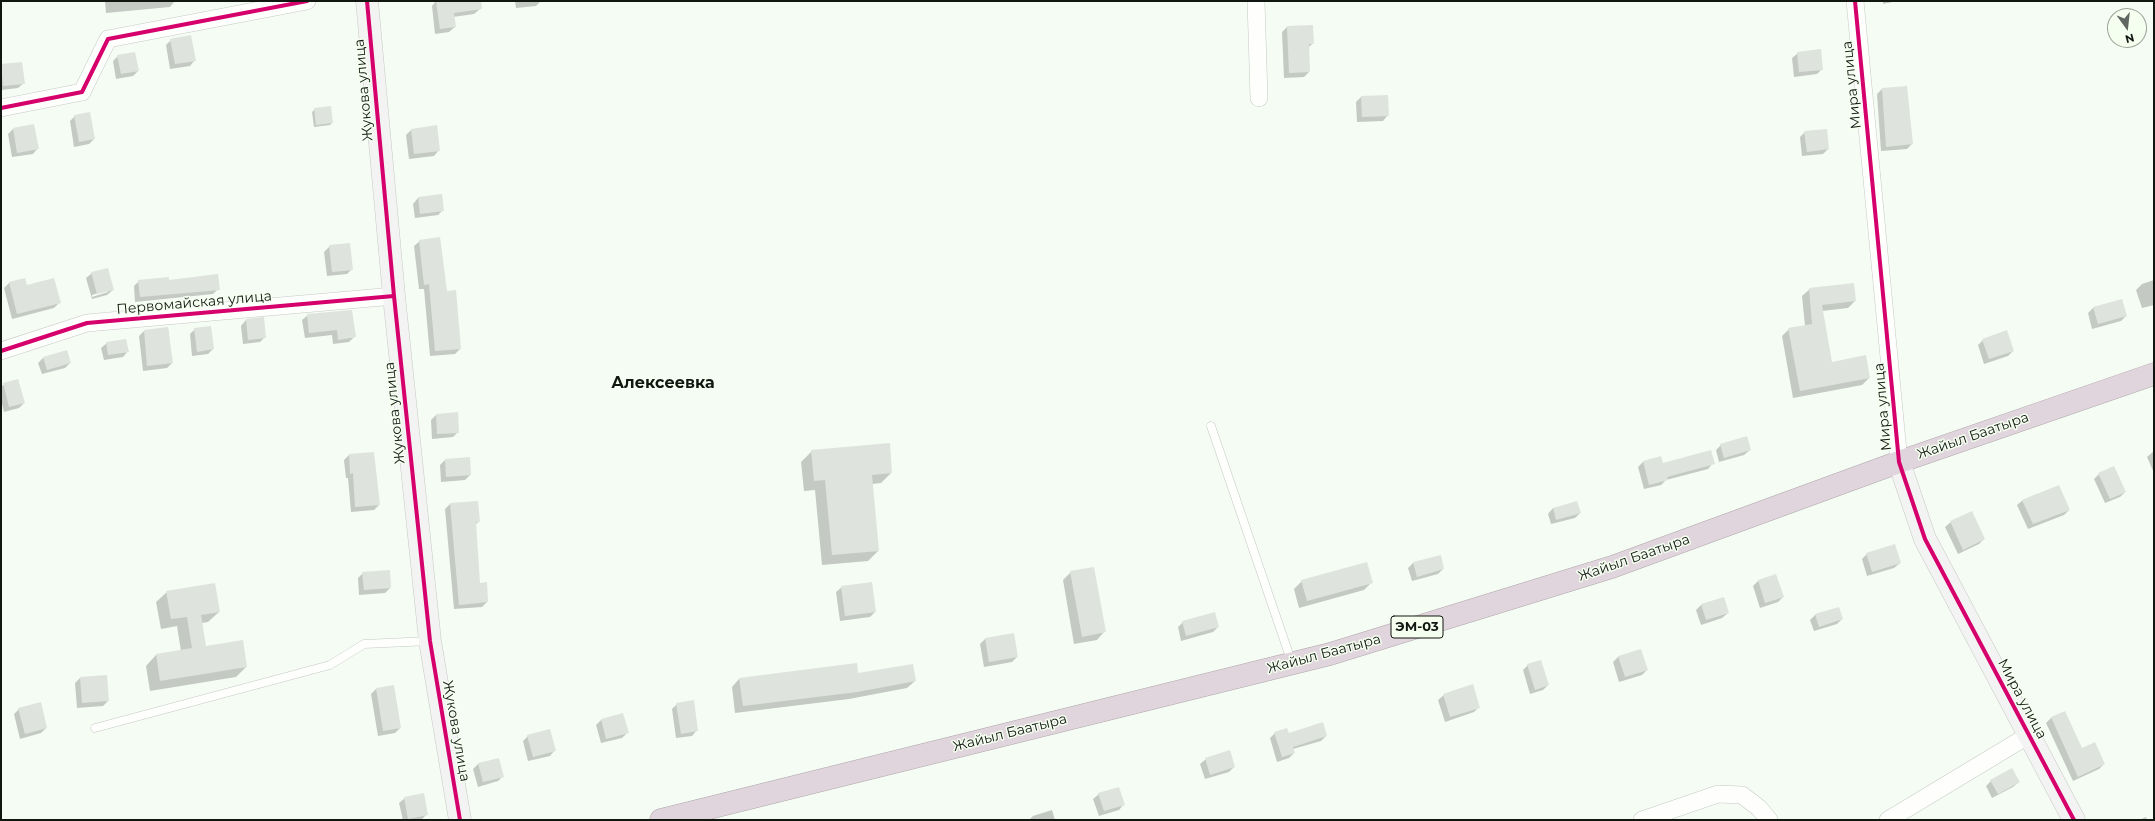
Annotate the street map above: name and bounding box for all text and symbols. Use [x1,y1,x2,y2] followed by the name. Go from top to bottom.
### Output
[2107,8,2147,48] north arrow
[2124,31,2136,47] text: N
[351,38,377,142] street label: Жукова улица
[1839,40,1865,130] street label: Мира улица
[116,288,272,318] street label: Первомайская улица
[381,361,409,465] street label: Жукова улица
[1871,362,1895,452] street label: Мира улица
[611,373,715,393] district label: Алексеевка
[1915,409,2031,463] street label: Жайыл Баатыра
[1576,531,1692,585] street label: Жайыл Баатыра
[1391,616,1443,638] road number: ЭМ-03
[1265,631,1383,677] street label: Жайыл Баатыра
[1994,656,2050,742] street label: Мира улица
[439,679,473,783] street label: Жукова улица
[951,711,1069,755] street label: Жайыл Баатыра

